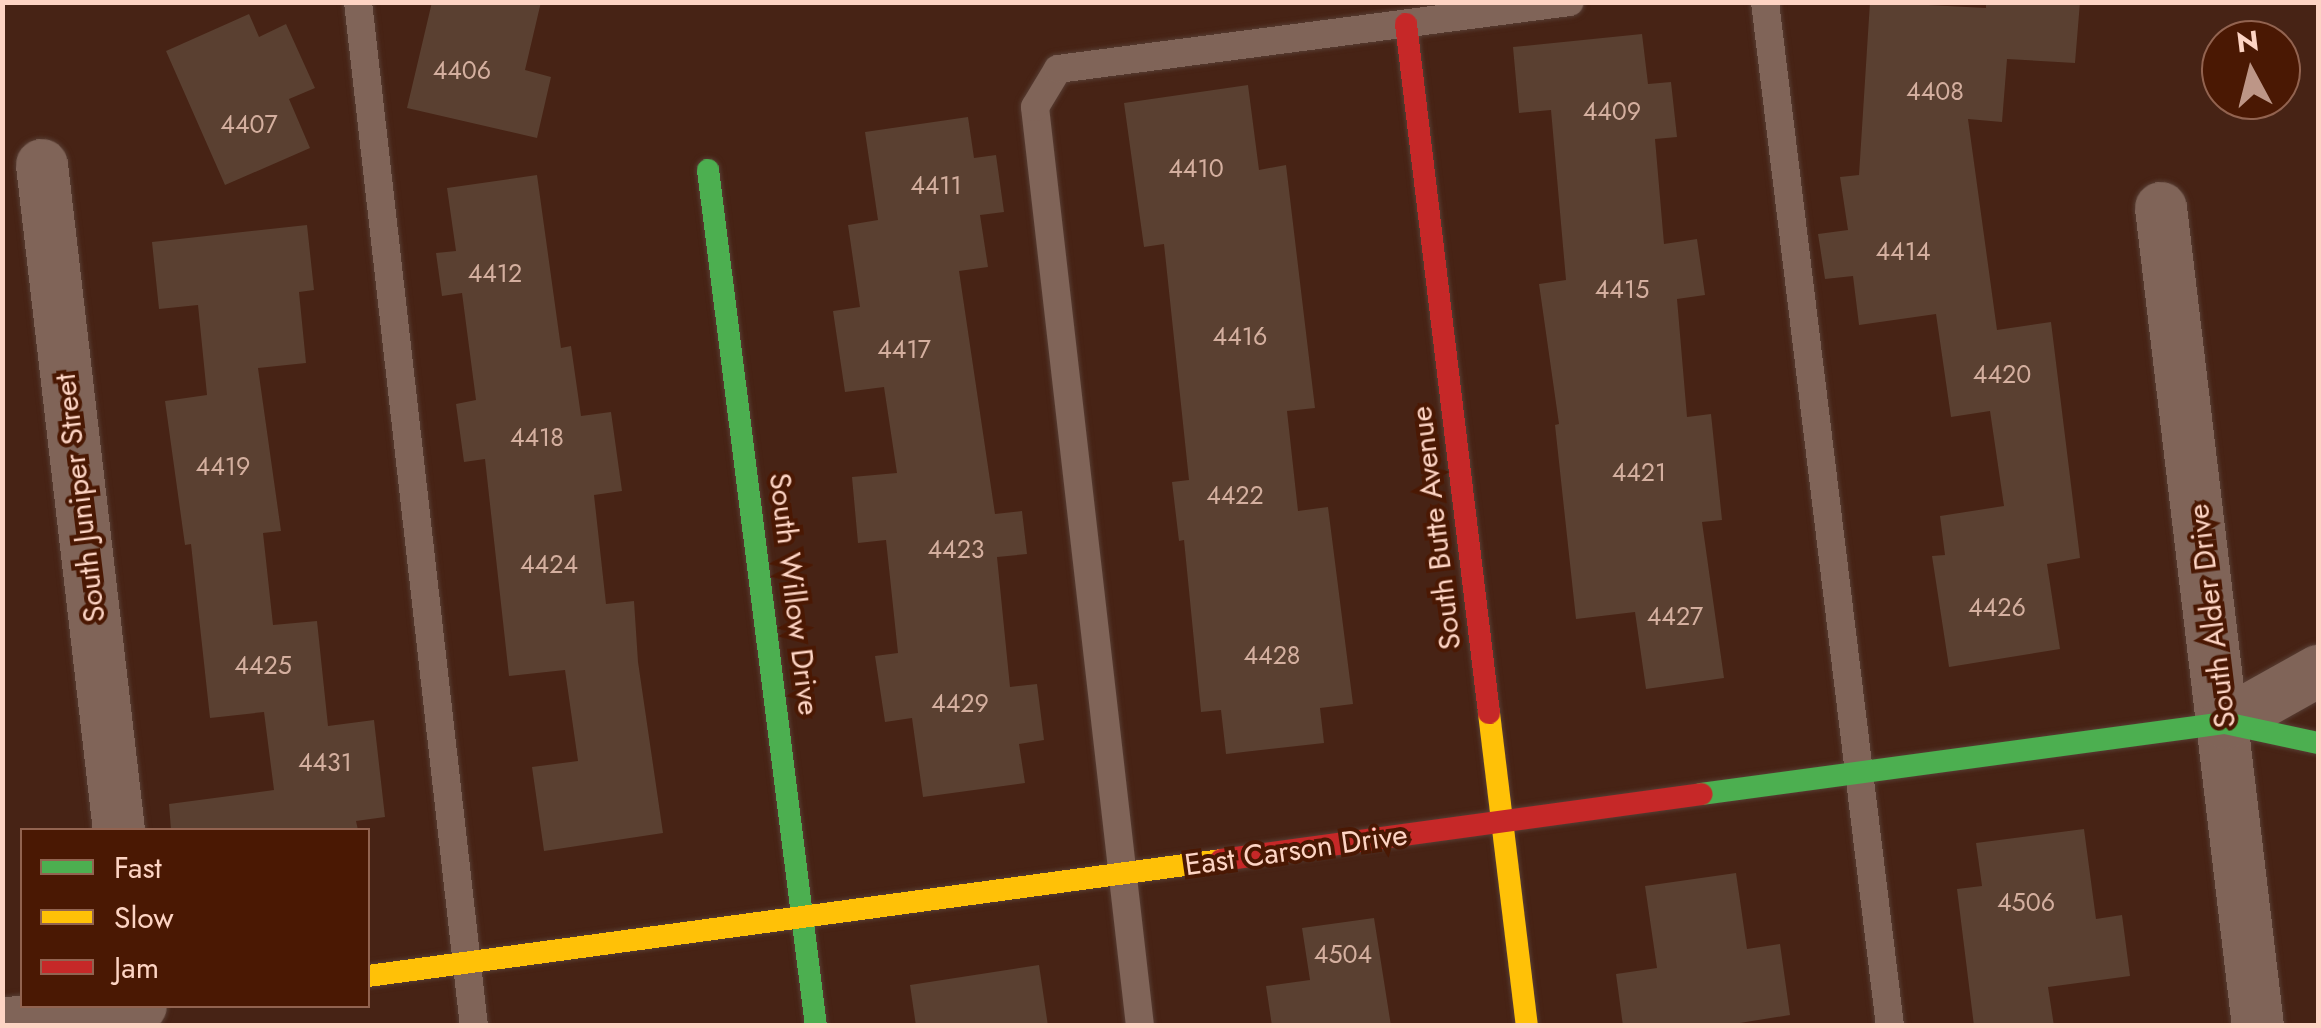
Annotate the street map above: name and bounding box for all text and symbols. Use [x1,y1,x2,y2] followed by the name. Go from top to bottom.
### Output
[2201,20,2301,120] north arrow
[2234,20,2261,63] text: N
[433,55,491,85] house number: 4406
[1906,76,1964,106] house number: 4408
[1583,96,1641,126] house number: 4409
[220,109,278,139] house number: 4407
[1168,153,1224,183] house number: 4410
[910,170,962,200] house number: 4411
[1876,236,1930,266] house number: 4414
[468,258,522,288] house number: 4412
[1595,274,1649,304] house number: 4415
[1213,321,1267,351] house number: 4416
[877,334,931,364] house number: 4417
[1973,359,2031,389] house number: 4420
[47,372,113,624] street label: South Juniper Street
[1403,404,1469,652] street label: South Butte Avenue
[510,422,564,452] house number: 4418
[196,451,250,481] house number: 4419
[1612,457,1666,487] house number: 4421
[761,471,827,717] street label: South Willow Drive
[1206,480,1264,510] house number: 4422
[2180,502,2244,730] street label: South Alder Drive
[927,534,985,564] house number: 4423
[520,549,578,579] house number: 4424
[1968,592,2026,622] house number: 4426
[1647,601,1703,631] house number: 4427
[1243,640,1301,670] house number: 4428
[234,650,292,680] house number: 4425
[931,688,989,718] house number: 4429
[298,747,352,777] house number: 4431
[1182,817,1410,883] street label: East Carson Drive
[20,828,370,1008] legend
[114,846,162,889] text: Fast
[1997,887,2055,917] house number: 4506
[114,896,174,939] text: Slow
[1314,939,1372,969] house number: 4504
[114,946,159,989] text: Jam

